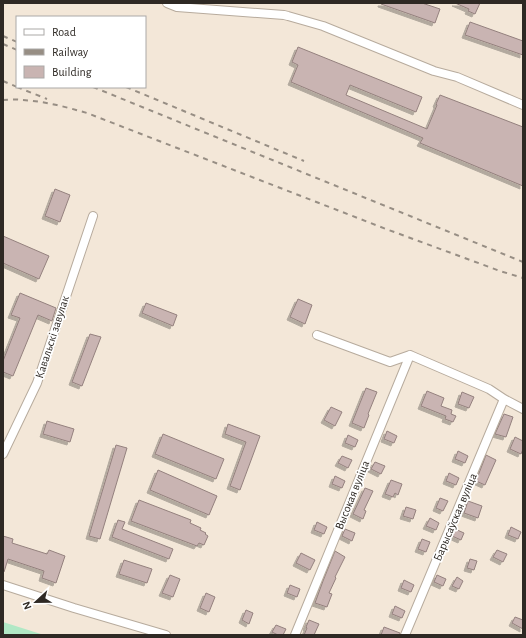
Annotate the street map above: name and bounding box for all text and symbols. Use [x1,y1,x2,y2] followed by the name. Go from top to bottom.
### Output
[16,16,146,88] legend
[52,26,76,38] text: Road
[52,46,88,59] text: Railway
[52,66,92,78] text: Building
[33,294,72,380] street label: Кавальскі завулак
[333,458,372,532] street label: Высокая вуліца
[431,471,480,563] street label: Барысаўская вуліца
[16,582,56,622] north arrow
[21,600,34,611] text: N

